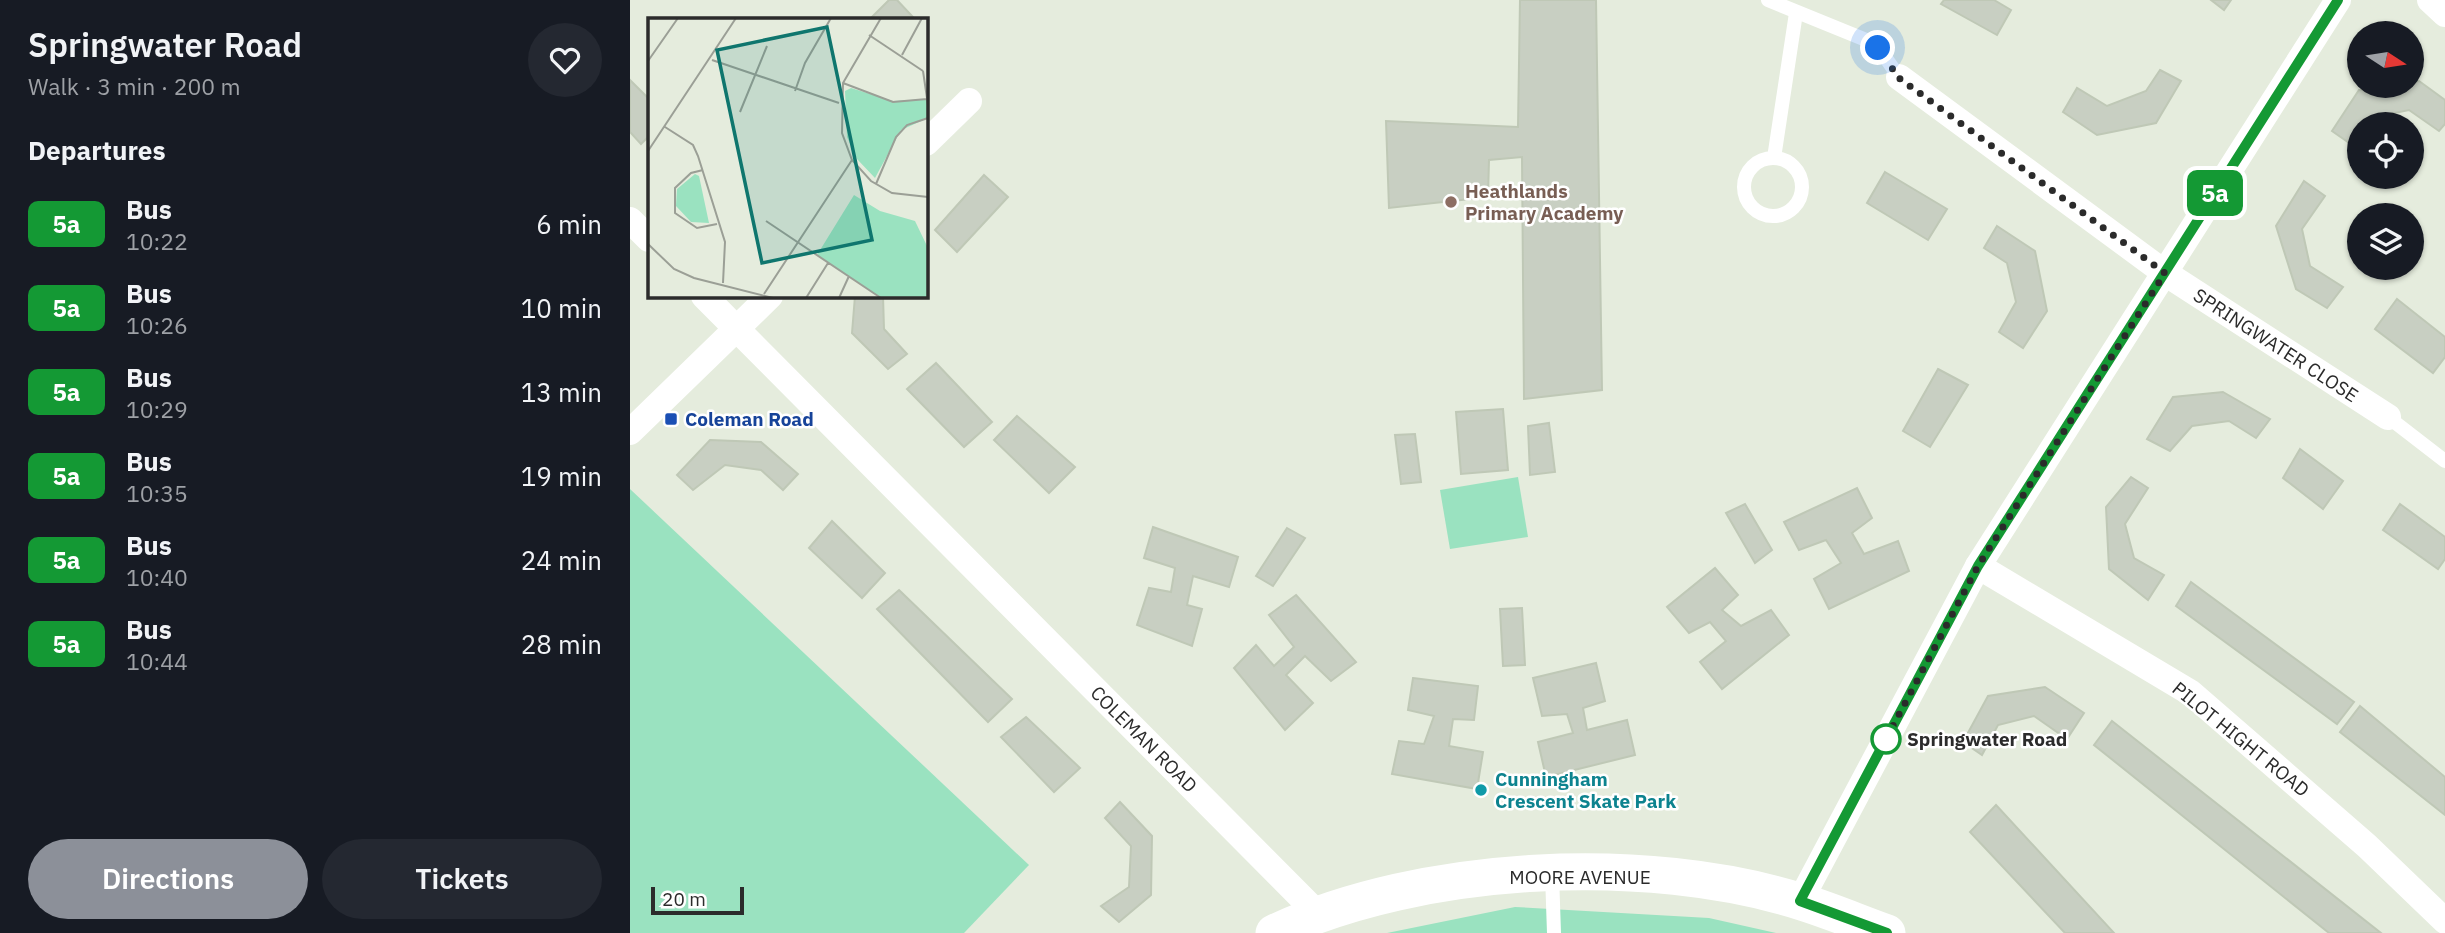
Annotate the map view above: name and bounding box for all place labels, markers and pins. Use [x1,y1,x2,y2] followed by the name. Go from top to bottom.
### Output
[1465,179,1624,225] place label: Heathlands Primary Academy
[1443,194,1459,210] marker: Heathlands Primary Academy
[685,407,814,431] place label: Coleman Road
[663,411,679,427] marker: Coleman Road
[1871,724,1901,754] marker: Springwater Road
[1907,727,2067,751] place label: Springwater Road
[1495,767,1676,813] place label: Cunningham Crescent Skate Park
[1473,782,1489,798] marker: Cunningham Crescent Skate Park

